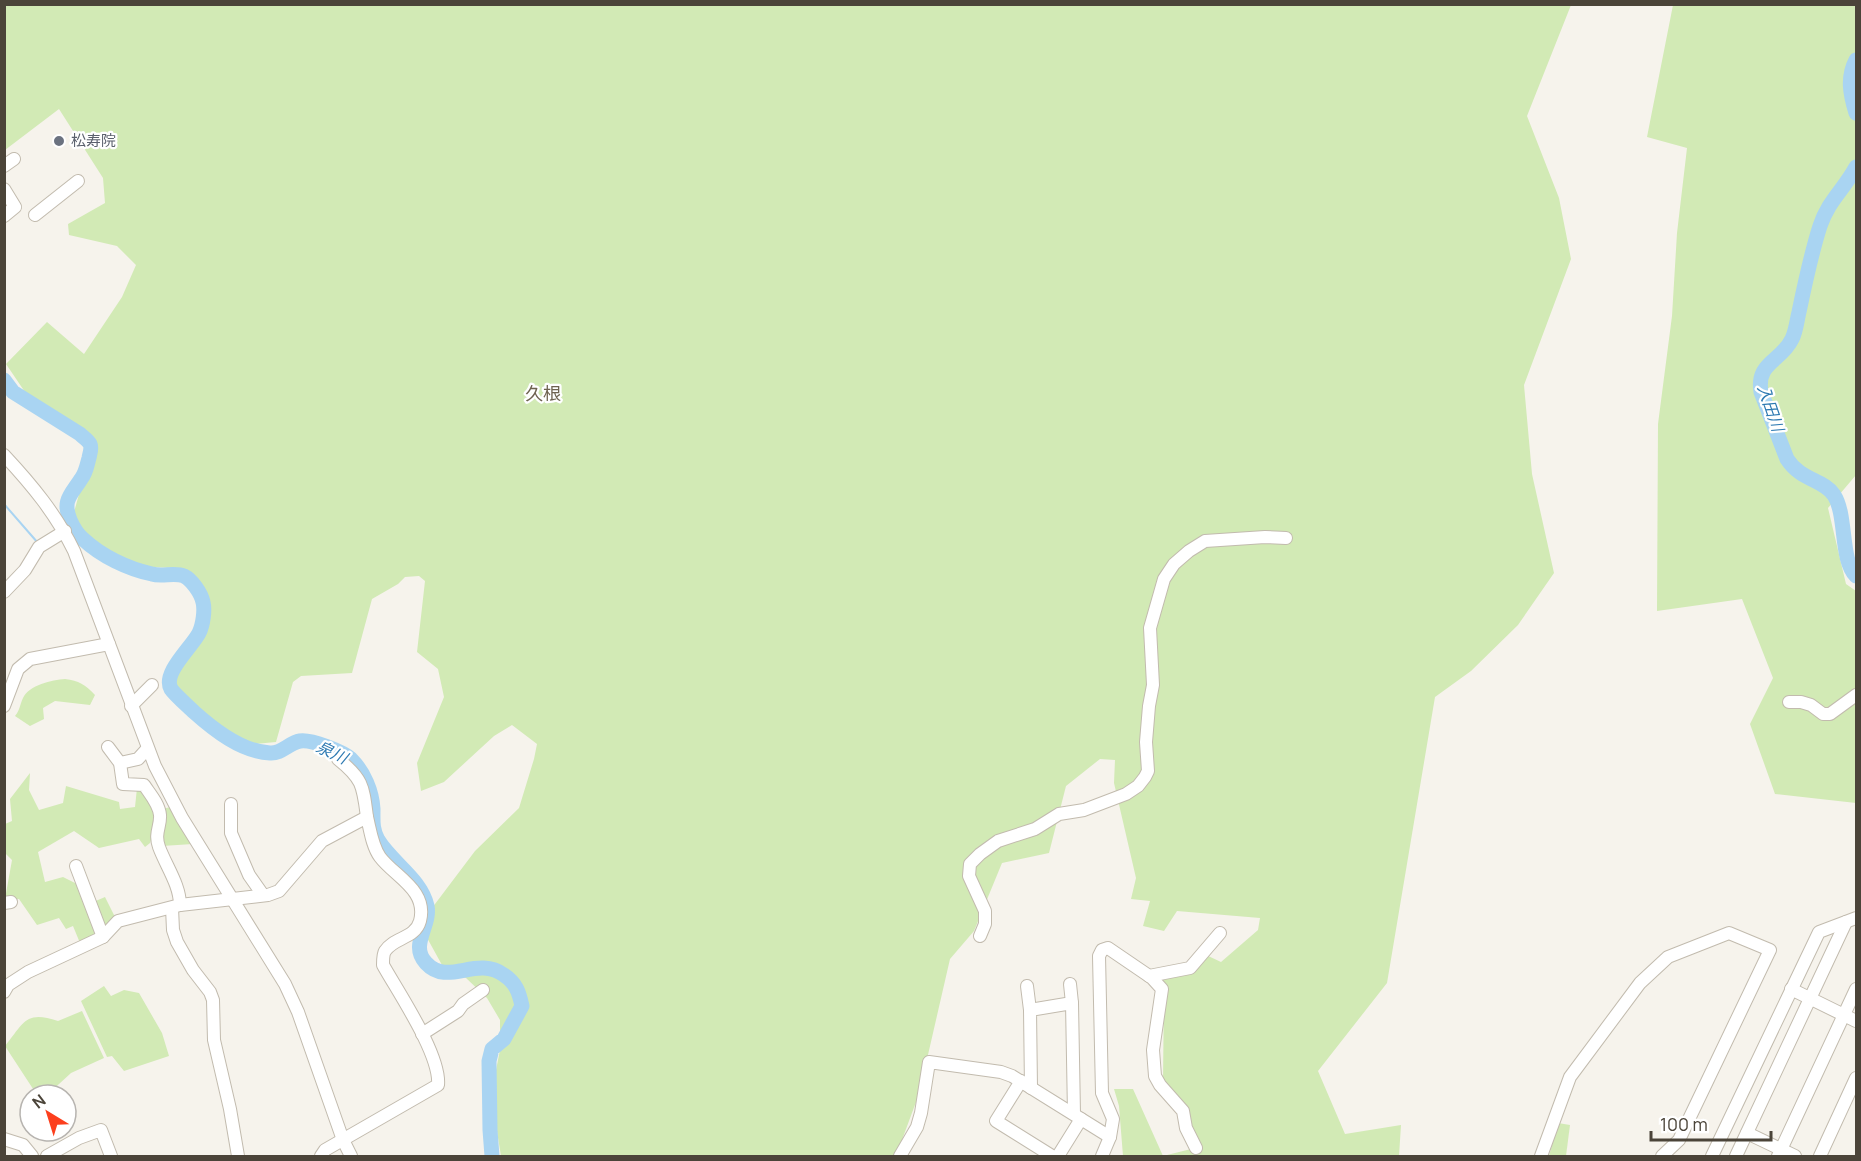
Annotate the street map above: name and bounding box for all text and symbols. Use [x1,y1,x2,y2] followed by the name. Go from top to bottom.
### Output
[71,130,116,151] place label: 松寿院
[52,134,66,148] marker: 松寿院
[525,381,561,405] district label: 久根
[1753,382,1790,436] water label: 入田川
[313,735,353,770] water label: 泉川
[18,1083,78,1143] north arrow
[27,1089,50,1113] text: N
[1651,1104,1771,1142] scale bar
[1660,1112,1708,1136] text: 100 m

